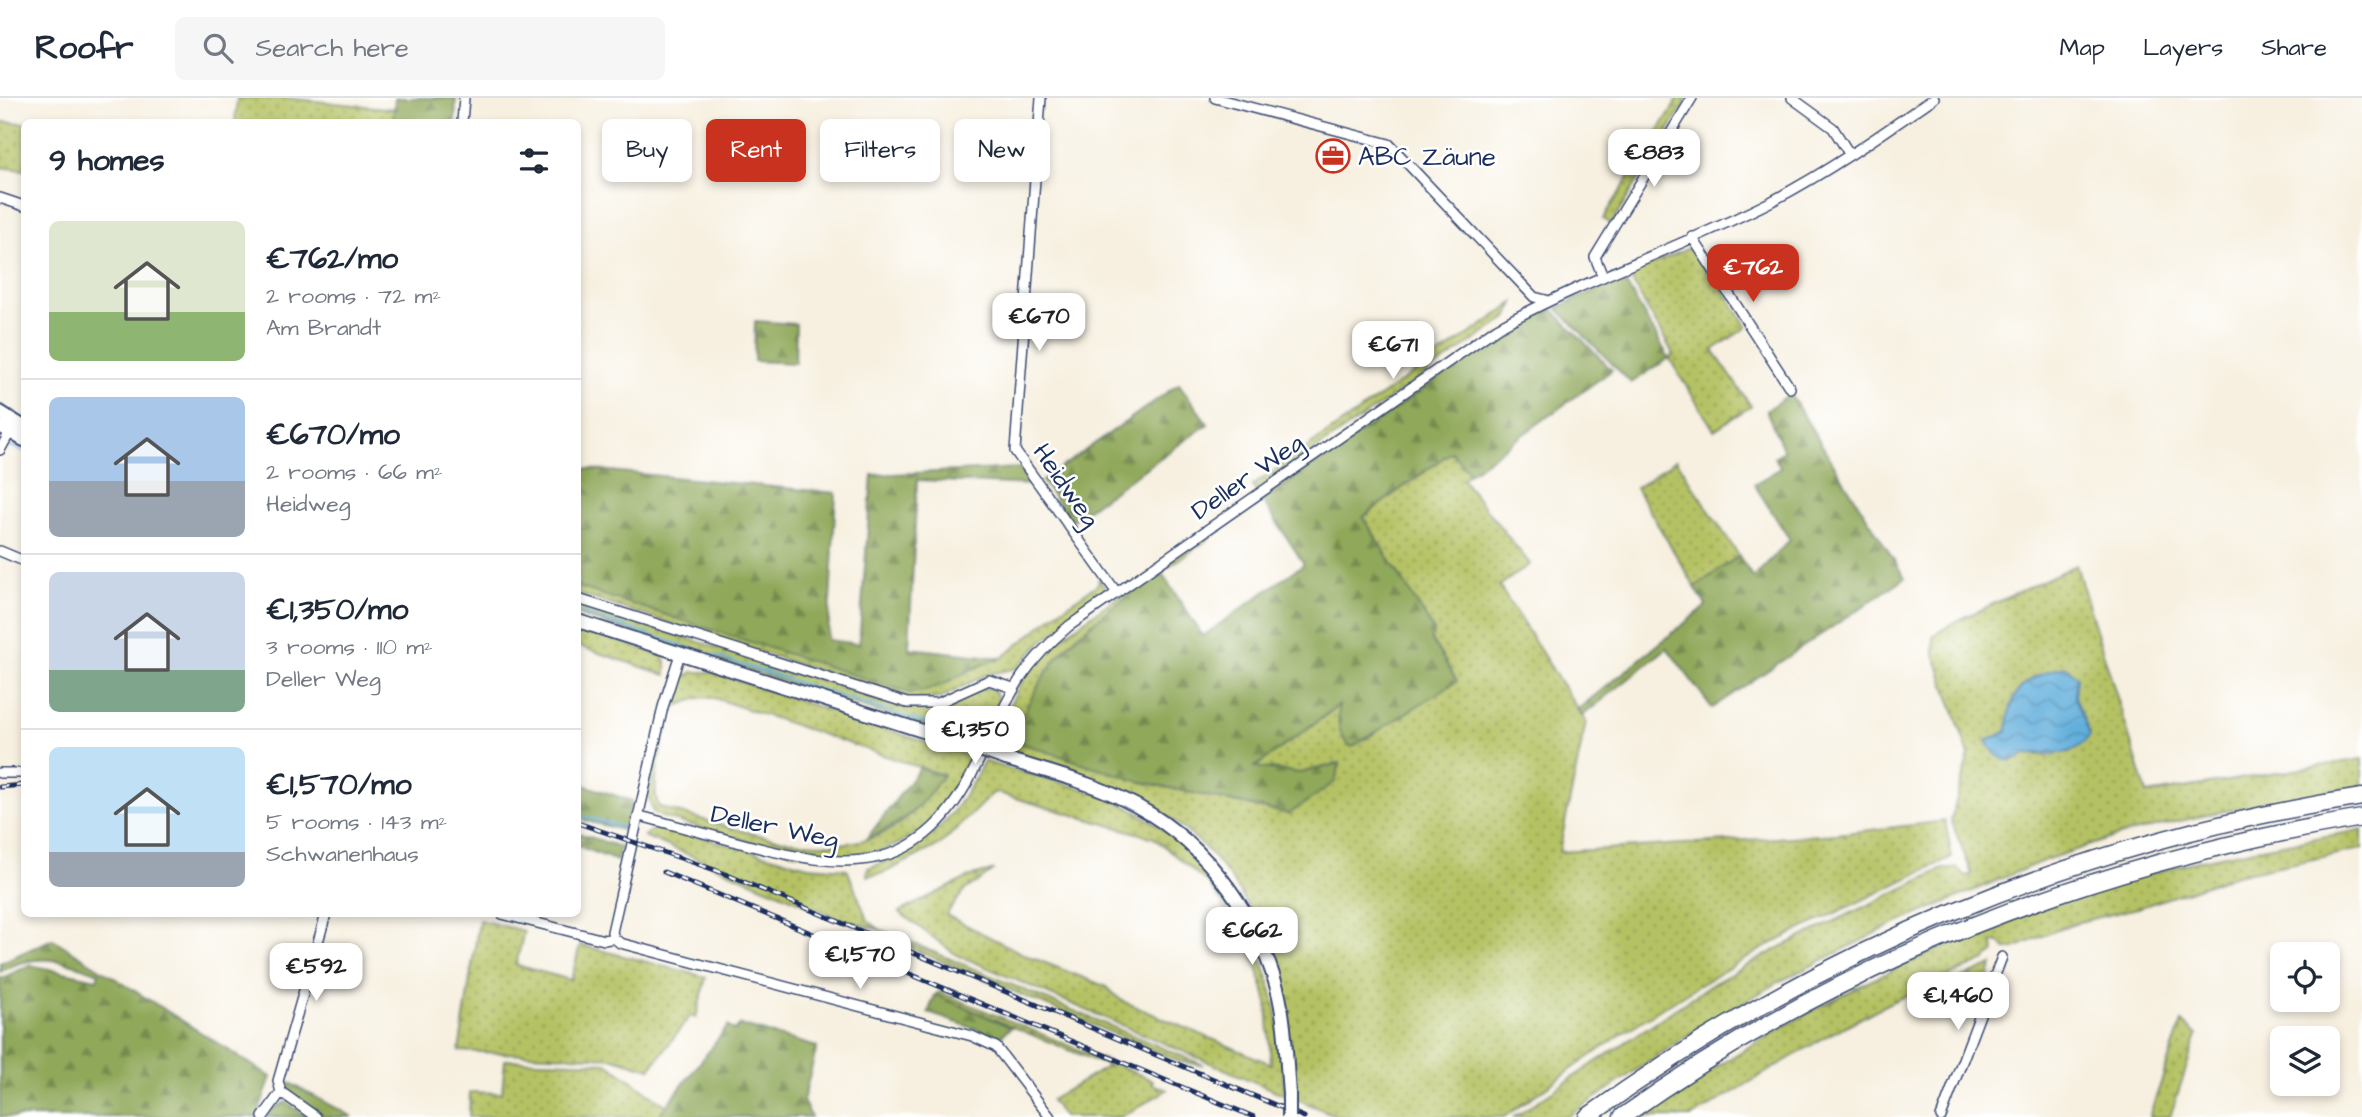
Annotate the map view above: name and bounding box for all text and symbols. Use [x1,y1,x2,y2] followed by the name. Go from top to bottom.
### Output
[175,17,665,80] search box
[35,25,133,71] text: Roofr
[199,29,237,67] icon: search
[255,30,409,66] text: Search here
[2060,31,2105,65] text: Map
[2143,31,2223,65] text: Layers
[2261,31,2327,65] text: Share
[602,119,692,182] chip: Buy
[706,119,806,182] chip: Rent
[820,119,940,182] chip: Filters
[954,119,1050,182] chip: New
[1613,130,1695,189] pin: €883
[1624,136,1684,168] text: €883
[1314,137,1352,175] office icon: ABC Zäune
[1358,139,1496,175] place label: ABC Zäune
[49,140,164,182] text: 9 homes
[515,142,553,180] icon: filters
[266,238,398,280] text: €762/mo
[1712,244,1794,304] pin: €762
[105,249,189,333] icon: home
[1723,251,1783,283] text: €762
[266,280,441,312] text: 2 rooms · 72 m²
[998,294,1080,353] pin: €670
[1008,300,1070,332] text: €670
[266,312,381,344] text: Am Brandt
[1352,322,1434,381] pin: €671
[1368,328,1418,360] text: €671
[266,414,400,456] text: €670/mo
[105,425,189,509] icon: home
[1184,425,1312,530] street label: Deller Weg
[1022,436,1108,536] street label: Heidweg
[266,456,443,488] text: 2 rooms · 66 m²
[266,488,351,520] text: Heidweg
[266,589,408,631] text: €1,350/mo
[105,600,189,684] icon: home
[266,631,433,663] text: 3 rooms · 110 m²
[266,663,381,695] text: Deller Weg
[918,706,1032,766] pin: €1,350
[941,713,1009,745] text: €1,350
[266,764,412,806] text: €1,570/mo
[105,775,189,859] icon: home
[707,796,842,860] street label: Deller Weg
[266,806,447,838] text: 5 rooms · 143 m²
[266,838,419,870] text: Schwanenhaus
[1211,908,1293,967] pin: €662
[1222,914,1282,946] text: €662
[803,932,917,991] pin: €1,570
[825,938,895,970] text: €1,570
[2270,942,2340,1096] map controls
[2270,942,2340,1012] button: locate
[275,944,357,1003] pin: €592
[286,950,346,982] text: €592
[1901,972,2015,1032] pin: €1,460
[1923,979,1993,1011] text: €1,460
[2270,1026,2340,1096] button: layers

